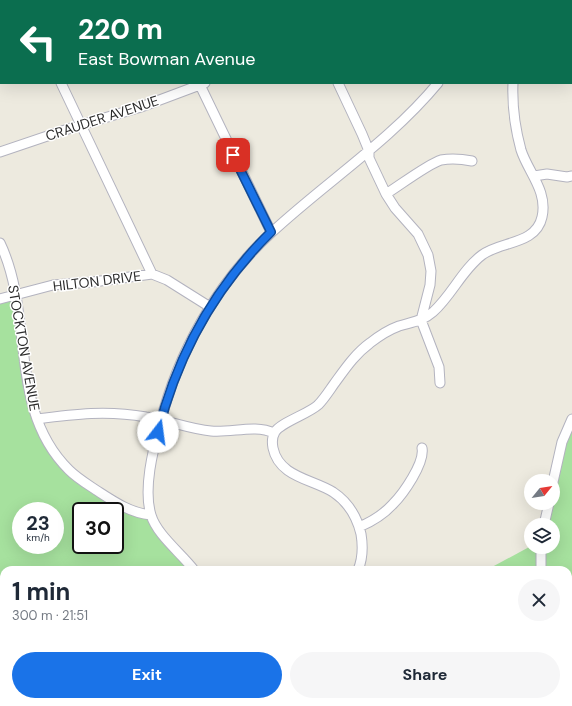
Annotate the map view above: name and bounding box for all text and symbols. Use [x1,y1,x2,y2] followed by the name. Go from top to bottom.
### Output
[78,11,163,48] text: 220 m
[12,16,64,68] icon: left
[78,47,255,71] text: East Bowman Avenue
[43,91,161,145] street label: CRAUDER AVENUE
[216,138,250,172] pin
[222,144,244,166] icon: arrive
[52,267,142,295] street label: HILTON DRIVE
[4,283,44,413] street label: STOCKTON AVENUE
[137,411,179,453] position arrow
[524,474,560,510] north arrow
[524,474,560,554] map controls
[72,502,124,554] speed limit sign: 30
[26,510,50,536] text: 23
[524,518,560,554] button: layers
[26,531,50,544] text: km/h
[12,576,70,607] text: 1 min
[518,579,560,621] button: close
[12,607,88,624] text: 300 m · 21:51
[12,652,282,698] button: Exit
[290,652,560,698] button: Share

